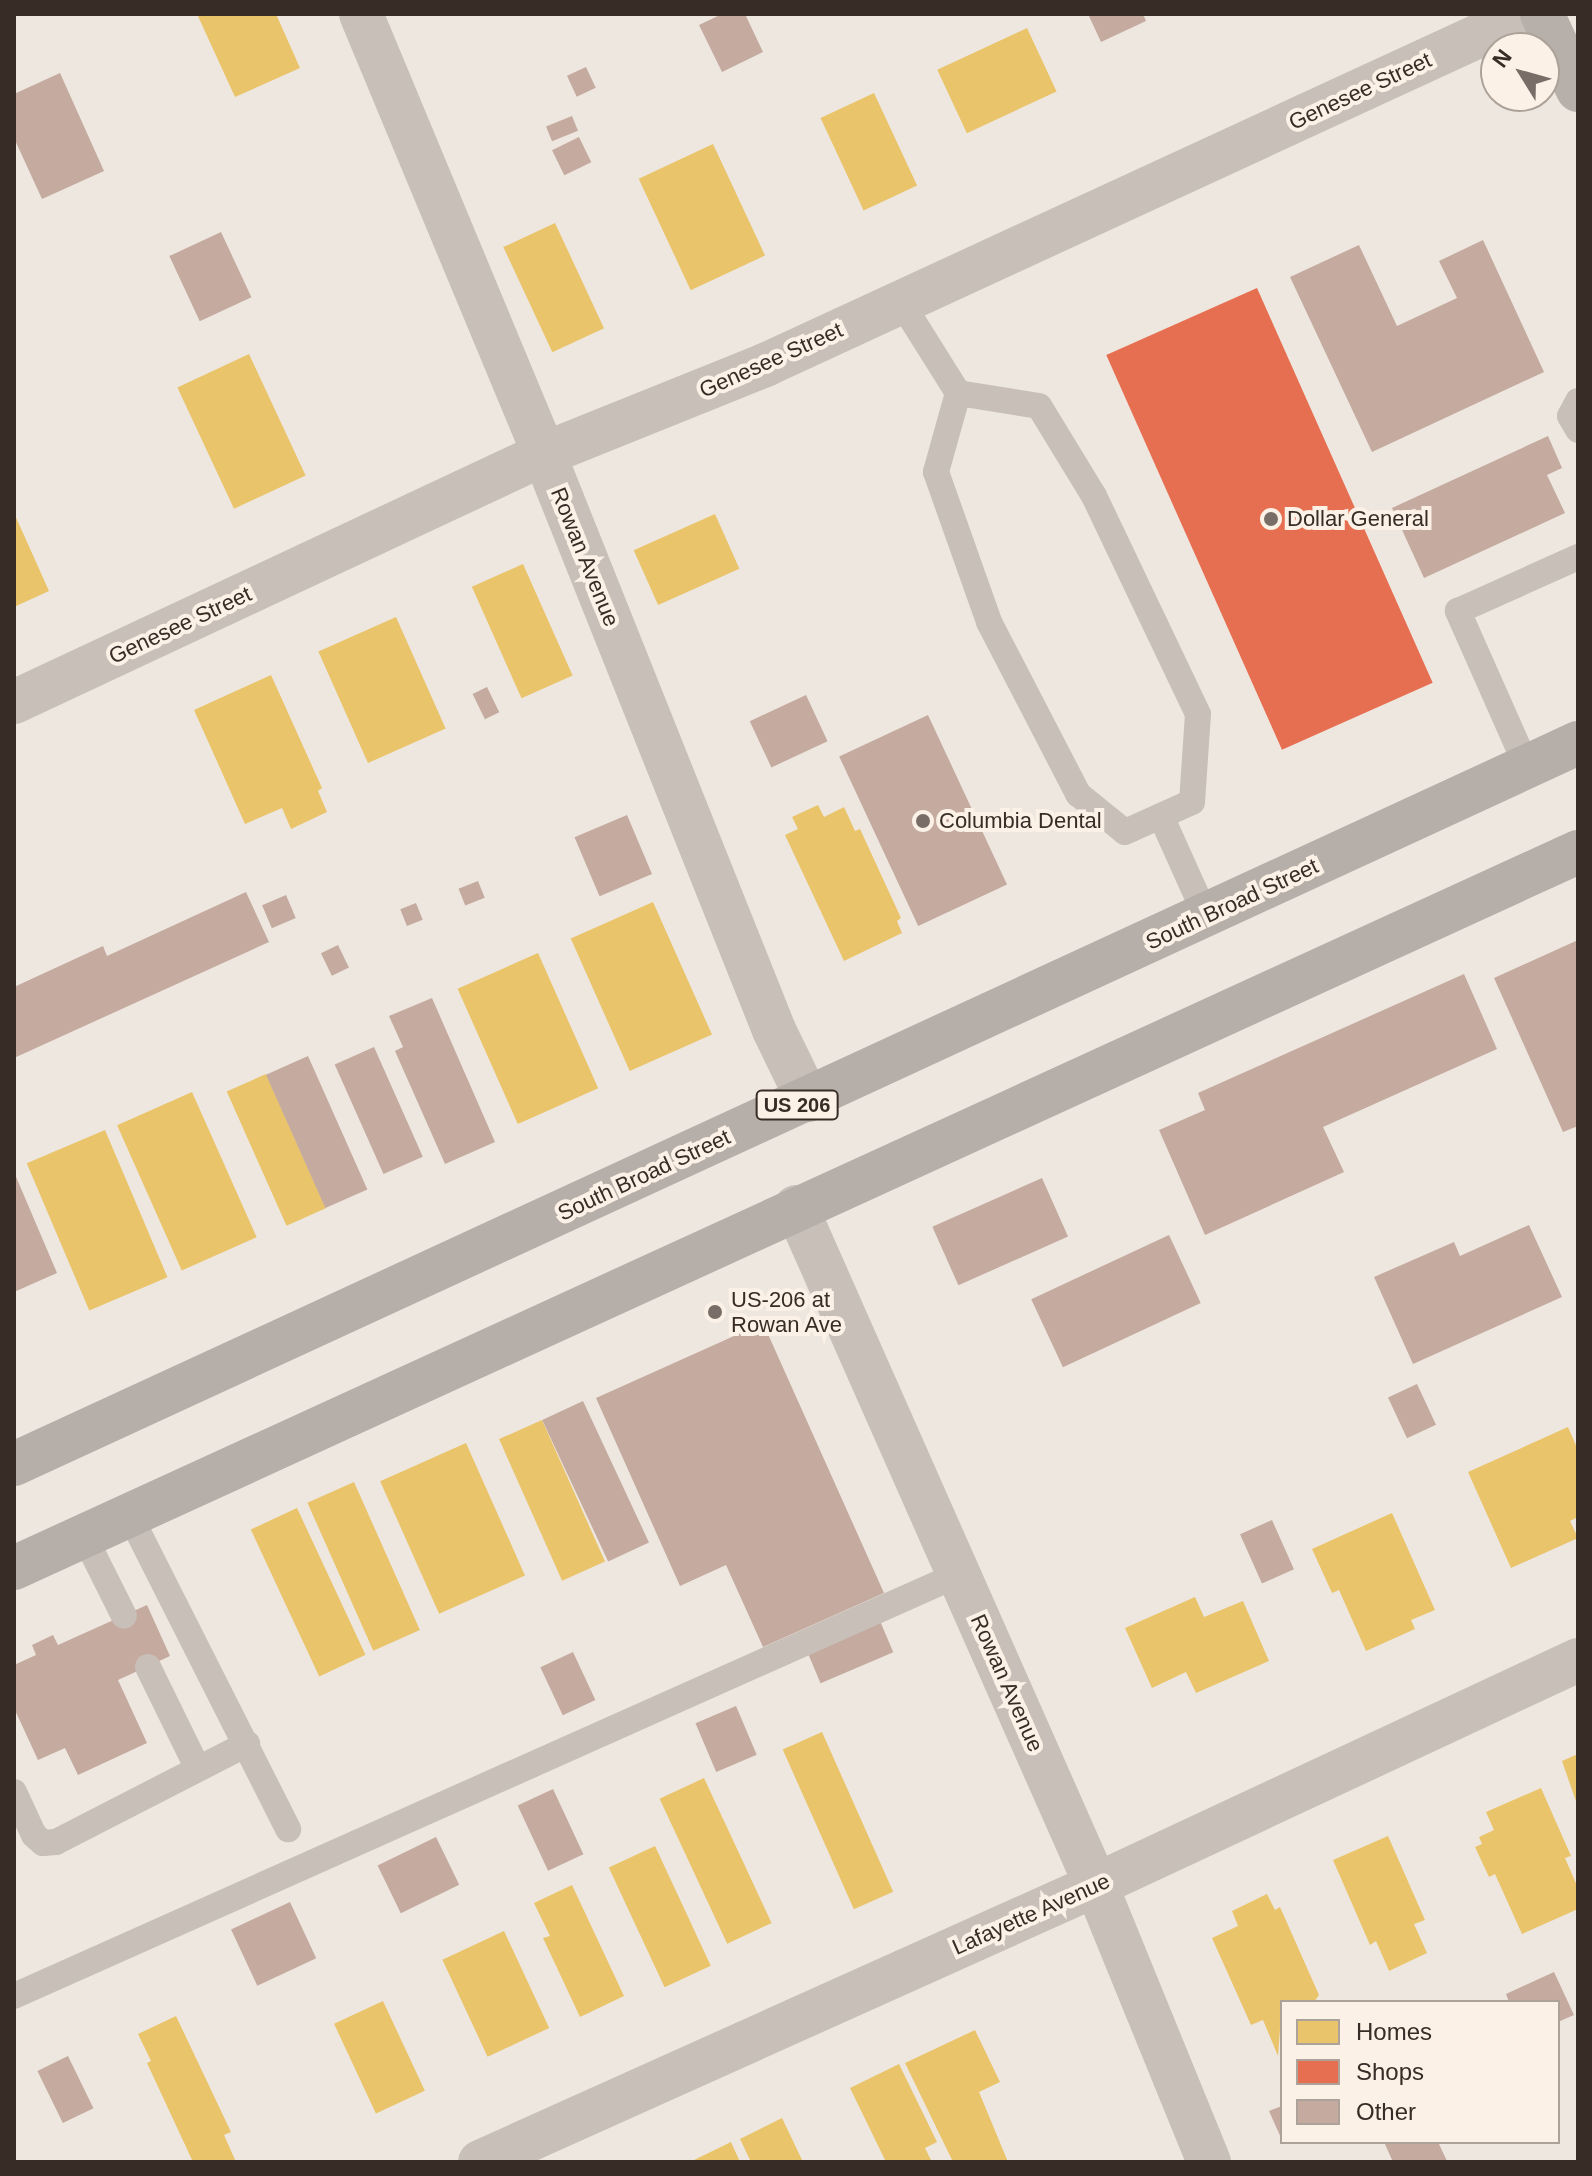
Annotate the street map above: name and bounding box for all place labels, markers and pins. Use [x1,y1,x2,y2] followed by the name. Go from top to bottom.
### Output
[1287,506,1429,532] place label: Dollar General
[1262,510,1280,528] marker: Dollar General
[939,808,1102,834] place label: Columbia Dental
[914,812,932,830] marker: Columbia Dental
[731,1286,843,1338] place label: US-206 at Rowan Ave
[706,1303,724,1321] marker: US-206 at Rowan Ave

